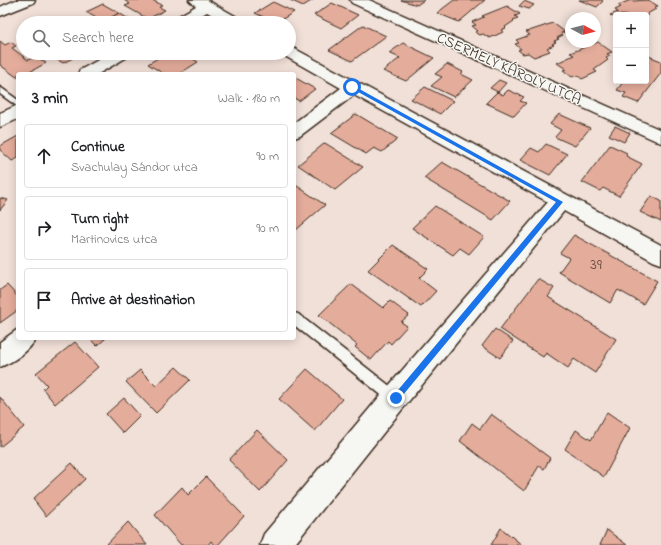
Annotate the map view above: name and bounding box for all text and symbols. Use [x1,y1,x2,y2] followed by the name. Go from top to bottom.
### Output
[565,12,601,48] north arrow
[613,12,649,84] map controls
[613,12,649,48] button: +
[16,16,296,60] search box
[30,27,52,49] icon: search
[62,27,134,49] text: Search here
[433,27,585,111] street label: CSERMELY KÁROLY UTCA
[613,48,649,84] button: −
[343,78,361,96] route start
[32,86,68,111] text: 3 min
[218,89,280,108] text: Walk · 180 m
[71,136,125,158] text: Continue
[33,145,55,167] icon: ahead
[256,147,279,166] text: 90 m
[71,158,198,177] text: Svachulay Sándor utca
[71,208,129,230] text: Turn right
[33,217,55,239] icon: right
[256,219,279,238] text: 90 m
[71,230,157,249] text: Martinovics utca
[590,253,602,277] house number: 39
[33,289,55,311] icon: arrive
[71,289,195,311] text: Arrive at destination
[387,389,405,407] route end

